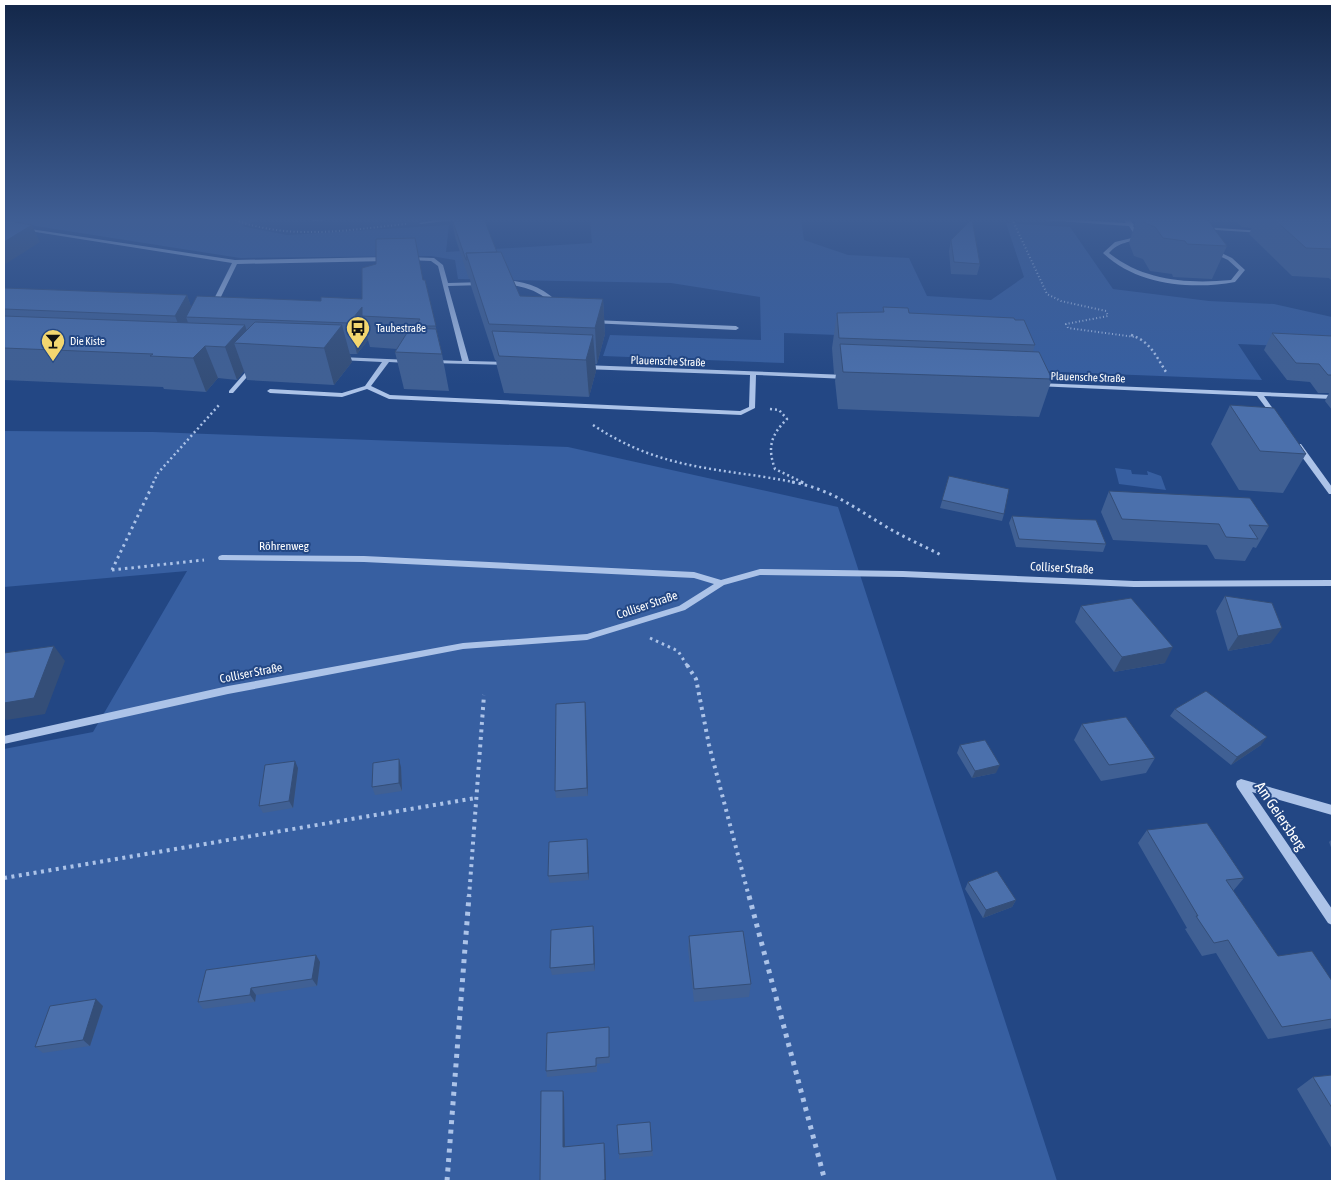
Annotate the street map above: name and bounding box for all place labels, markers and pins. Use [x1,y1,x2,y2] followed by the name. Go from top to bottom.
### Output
[345,315,371,349] bus stop icon: Taubestraße
[376,322,426,334] place label: Taubestraße
[40,328,66,362] bar icon: Die Kiste
[70,335,105,347] place label: Die Kiste

